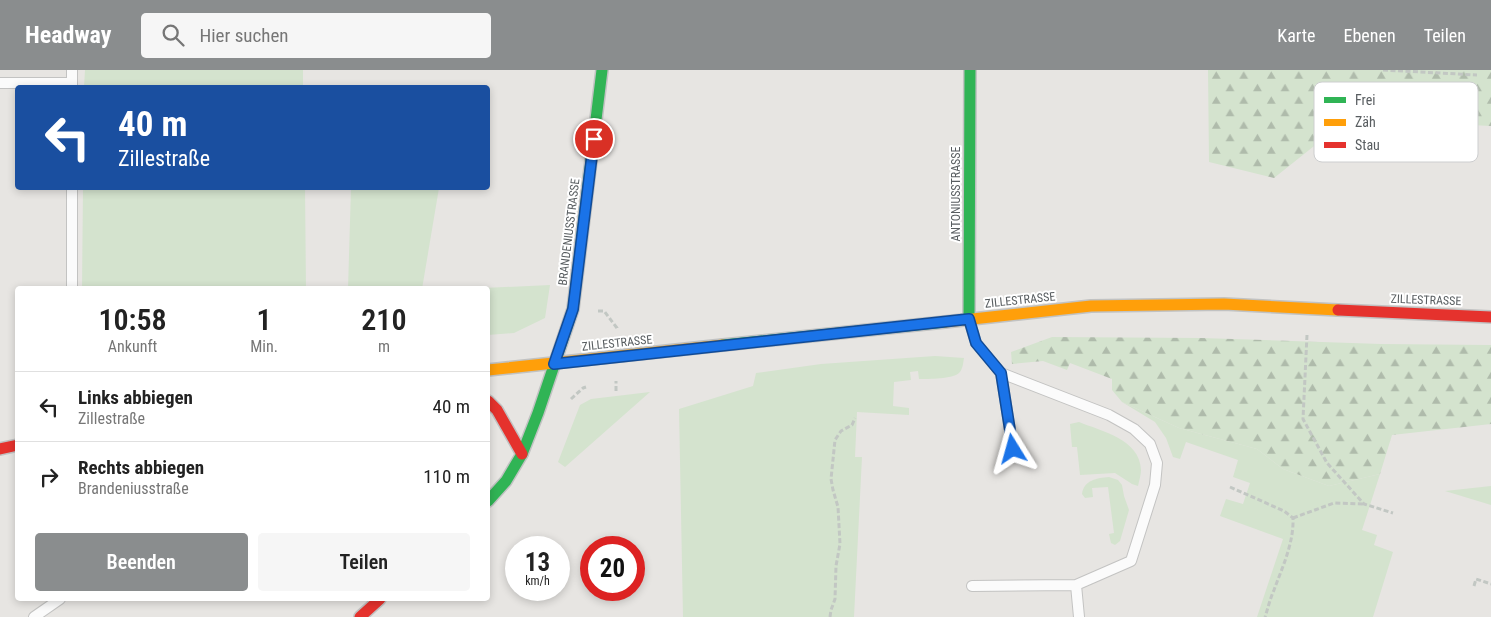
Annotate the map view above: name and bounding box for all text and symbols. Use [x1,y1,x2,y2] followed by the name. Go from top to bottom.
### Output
[141,13,491,58] search box
[25,21,111,49] text: Headway
[159,21,187,49] icon: search
[199,24,289,47] text: Hier suchen
[1277,25,1316,46] text: Karte
[1344,25,1396,46] text: Ebenen
[1424,25,1466,46] text: Teilen
[1314,82,1478,162] legend
[1355,92,1375,108] text: Frei
[118,104,187,145] text: 40 m
[35,105,100,170] icon: left
[1355,114,1376,130] text: Zäh
[573,118,615,160] pin
[580,125,608,153] icon: arrive
[1355,137,1380,153] text: Stau
[118,146,210,171] text: Zillestraße
[949,146,963,242] street label: ANTONIUSSTRASSE
[555,178,583,286] street label: BRANDENIUSSTRASSE
[984,289,1056,311] street label: ZILLESTRASSE
[1390,292,1462,308] street label: ZILLESTRASSE
[98,302,167,337] text: 10:58
[256,302,272,337] text: 1
[361,302,407,337] text: 210
[581,332,653,354] street label: ZILLESTRASSE
[108,337,157,356] text: Ankunft
[250,337,278,356] text: Min.
[378,337,390,356] text: m
[78,386,193,409] text: Links abbiegen
[35,393,63,421] icon: left
[433,395,470,418] text: 40 m
[78,409,145,428] text: Zillestraße
[986,422,1038,474] position arrow
[78,456,204,479] text: Rechts abbiegen
[35,463,63,491] icon: right
[423,465,470,488] text: 110 m
[78,479,189,498] text: Brandeniusstraße
[35,533,248,591] button: Beenden
[258,533,470,591] button: Teilen
[580,536,645,601] speed limit sign: 20
[525,548,550,577] text: 13
[525,574,550,588] text: km/h

